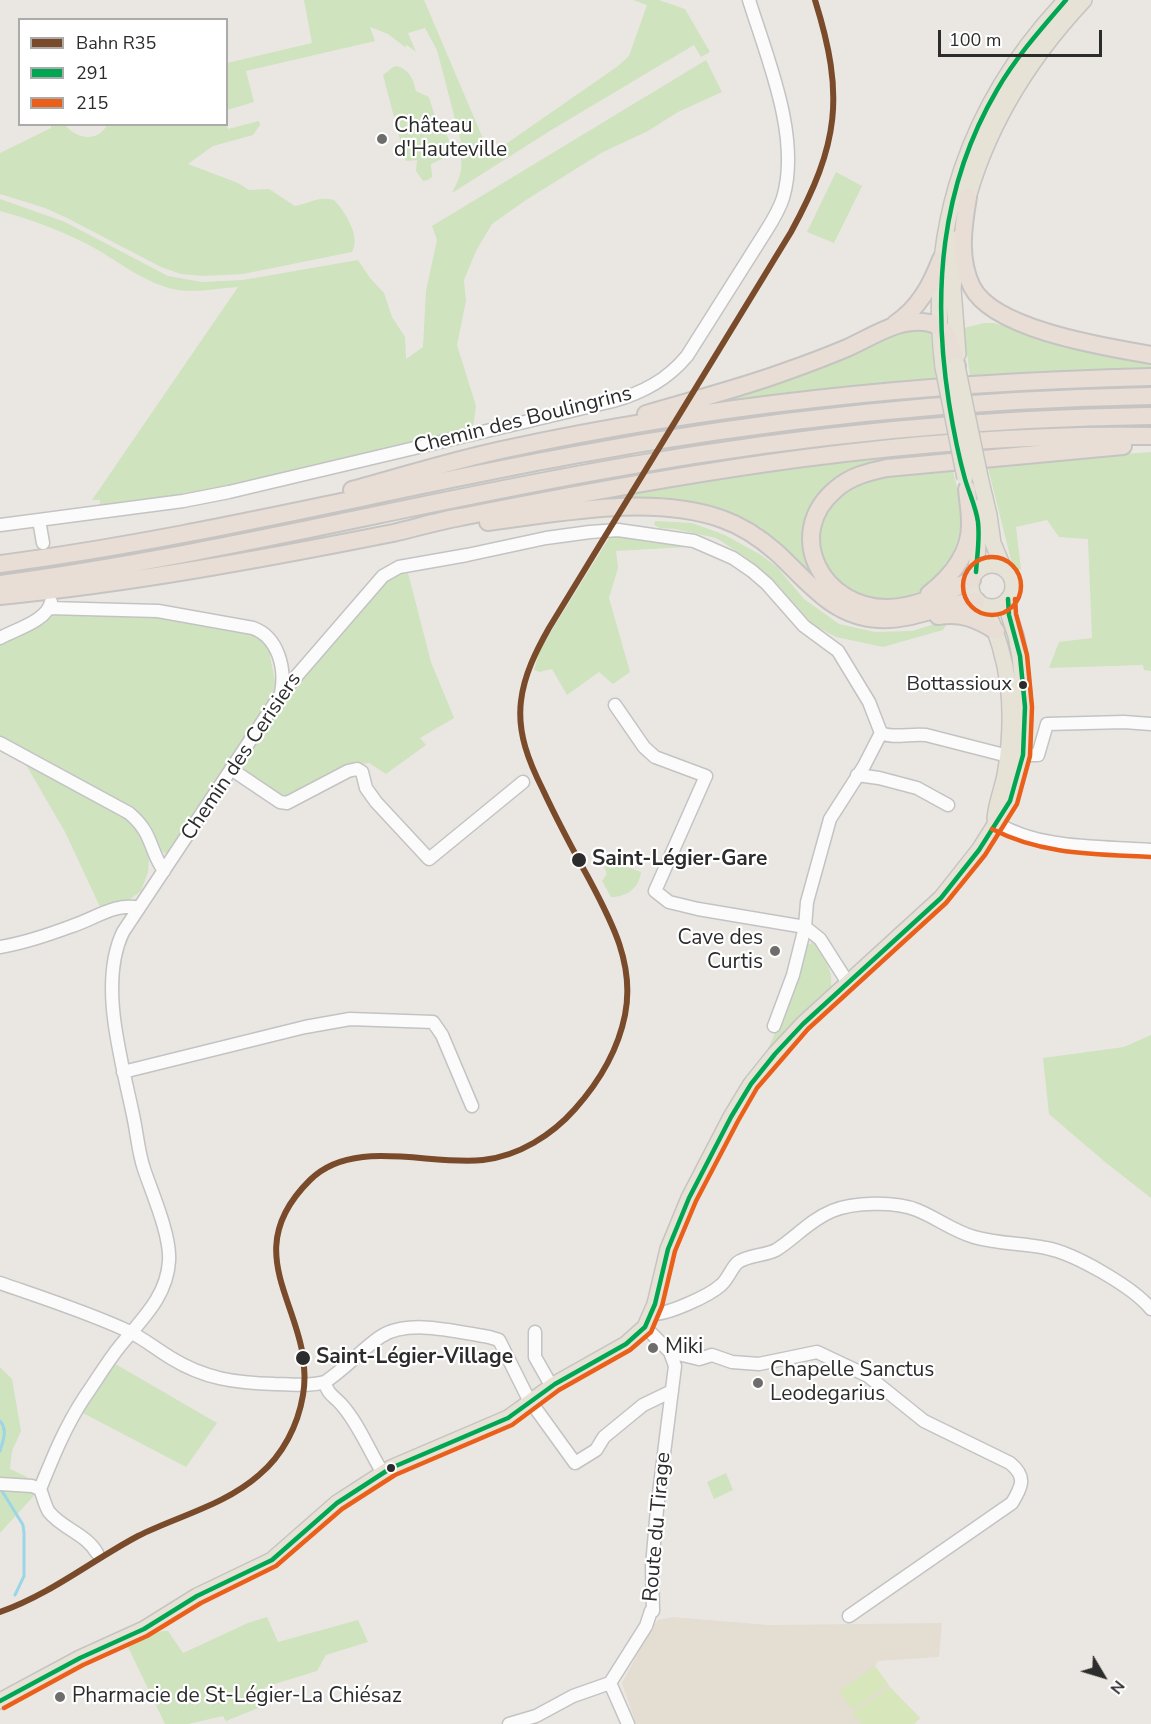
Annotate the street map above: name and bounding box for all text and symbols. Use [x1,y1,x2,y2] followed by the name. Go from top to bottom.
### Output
[18,18,228,126] legend
[941,18,1104,56] scale bar
[949,28,1001,52] text: 100 m
[76,31,156,55] text: Bahn R35
[76,61,108,85] text: 291
[76,91,108,115] text: 215
[394,114,507,164] place label: Château d'Hauteville
[375,132,389,146] marker: Château d'Hauteville
[411,382,635,460] street label: Chemin des Boulingrins
[176,668,308,846] street label: Chemin des Cerisiers
[906,673,1012,697] place label: Bottassioux
[1017,679,1029,691] marker: Bottassioux
[592,847,767,873] place label: Saint-Légier-Gare
[570,851,588,869] marker: Saint-Légier-Gare
[677,926,763,976] place label: Cave des Curtis
[768,944,782,958] marker: Cave des Curtis
[665,1335,703,1361] place label: Miki
[646,1341,660,1355] marker: Miki
[316,1345,513,1371] place label: Saint-Légier-Village
[294,1349,312,1367] marker: Saint-Légier-Village
[770,1358,934,1408] place label: Chapelle Sanctus Leodegarius
[751,1376,765,1390] marker: Chapelle Sanctus Leodegarius
[639,1451,677,1603] street label: Route du Tirage
[385,1462,397,1474] unlabelled marker
[1073,1646,1133,1706] north arrow
[1105,1676,1130,1699] text: N
[72,1684,402,1710] place label: Pharmacie de St-Légier-La Chiésaz
[53,1690,67,1704] marker: Pharmacie de St-Légier-La Chiésaz

